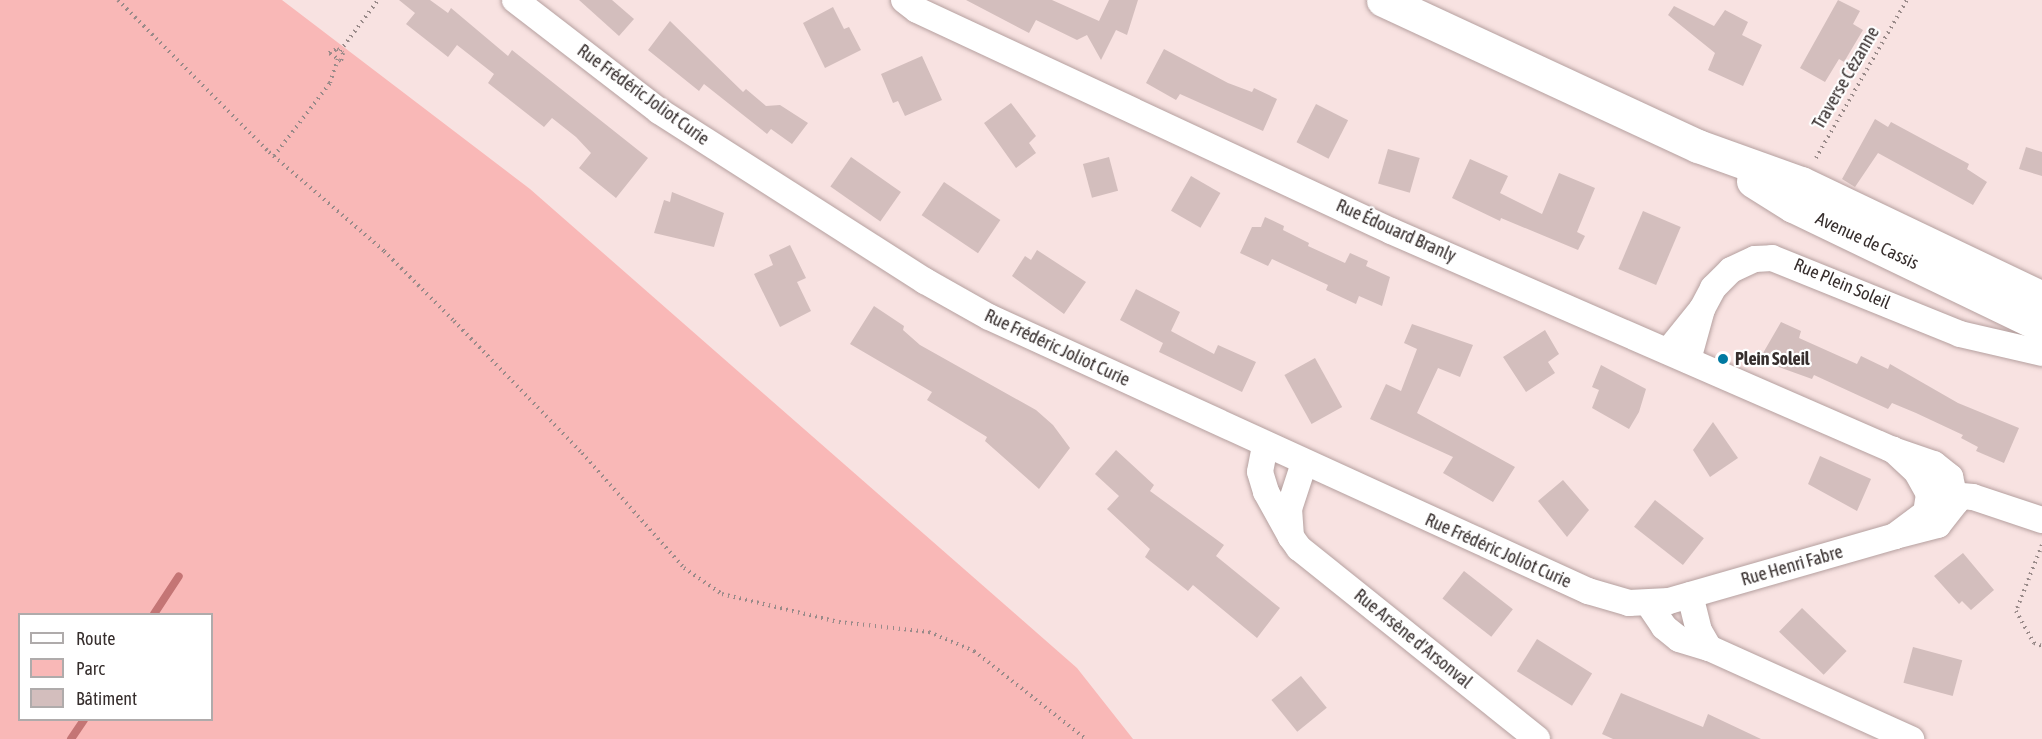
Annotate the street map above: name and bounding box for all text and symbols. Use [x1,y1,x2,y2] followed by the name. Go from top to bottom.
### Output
[1808,23,1884,133] street label: Traverse Cézanne
[573,40,713,150] street label: Rue Frédéric Joliot Curie
[1333,195,1459,267] street label: Rue Édouard Branly
[1812,208,1922,274] street label: Avenue de Cassis
[1790,254,1894,314] street label: Rue Plein Soleil
[981,305,1133,391] street label: Rue Frédéric Joliot Curie
[1735,348,1810,370] place label: Plein Soleil
[1716,352,1730,366] marker: Plein Soleil
[1422,509,1574,593] street label: Rue Frédéric Joliot Curie
[1739,541,1845,591] street label: Rue Henri Fabre
[1350,585,1476,693] street label: Rue Arsène d'Arsonval
[18,613,213,721] legend
[76,628,115,649] text: Route
[76,658,105,679] text: Parc
[76,688,137,709] text: Bâtiment

